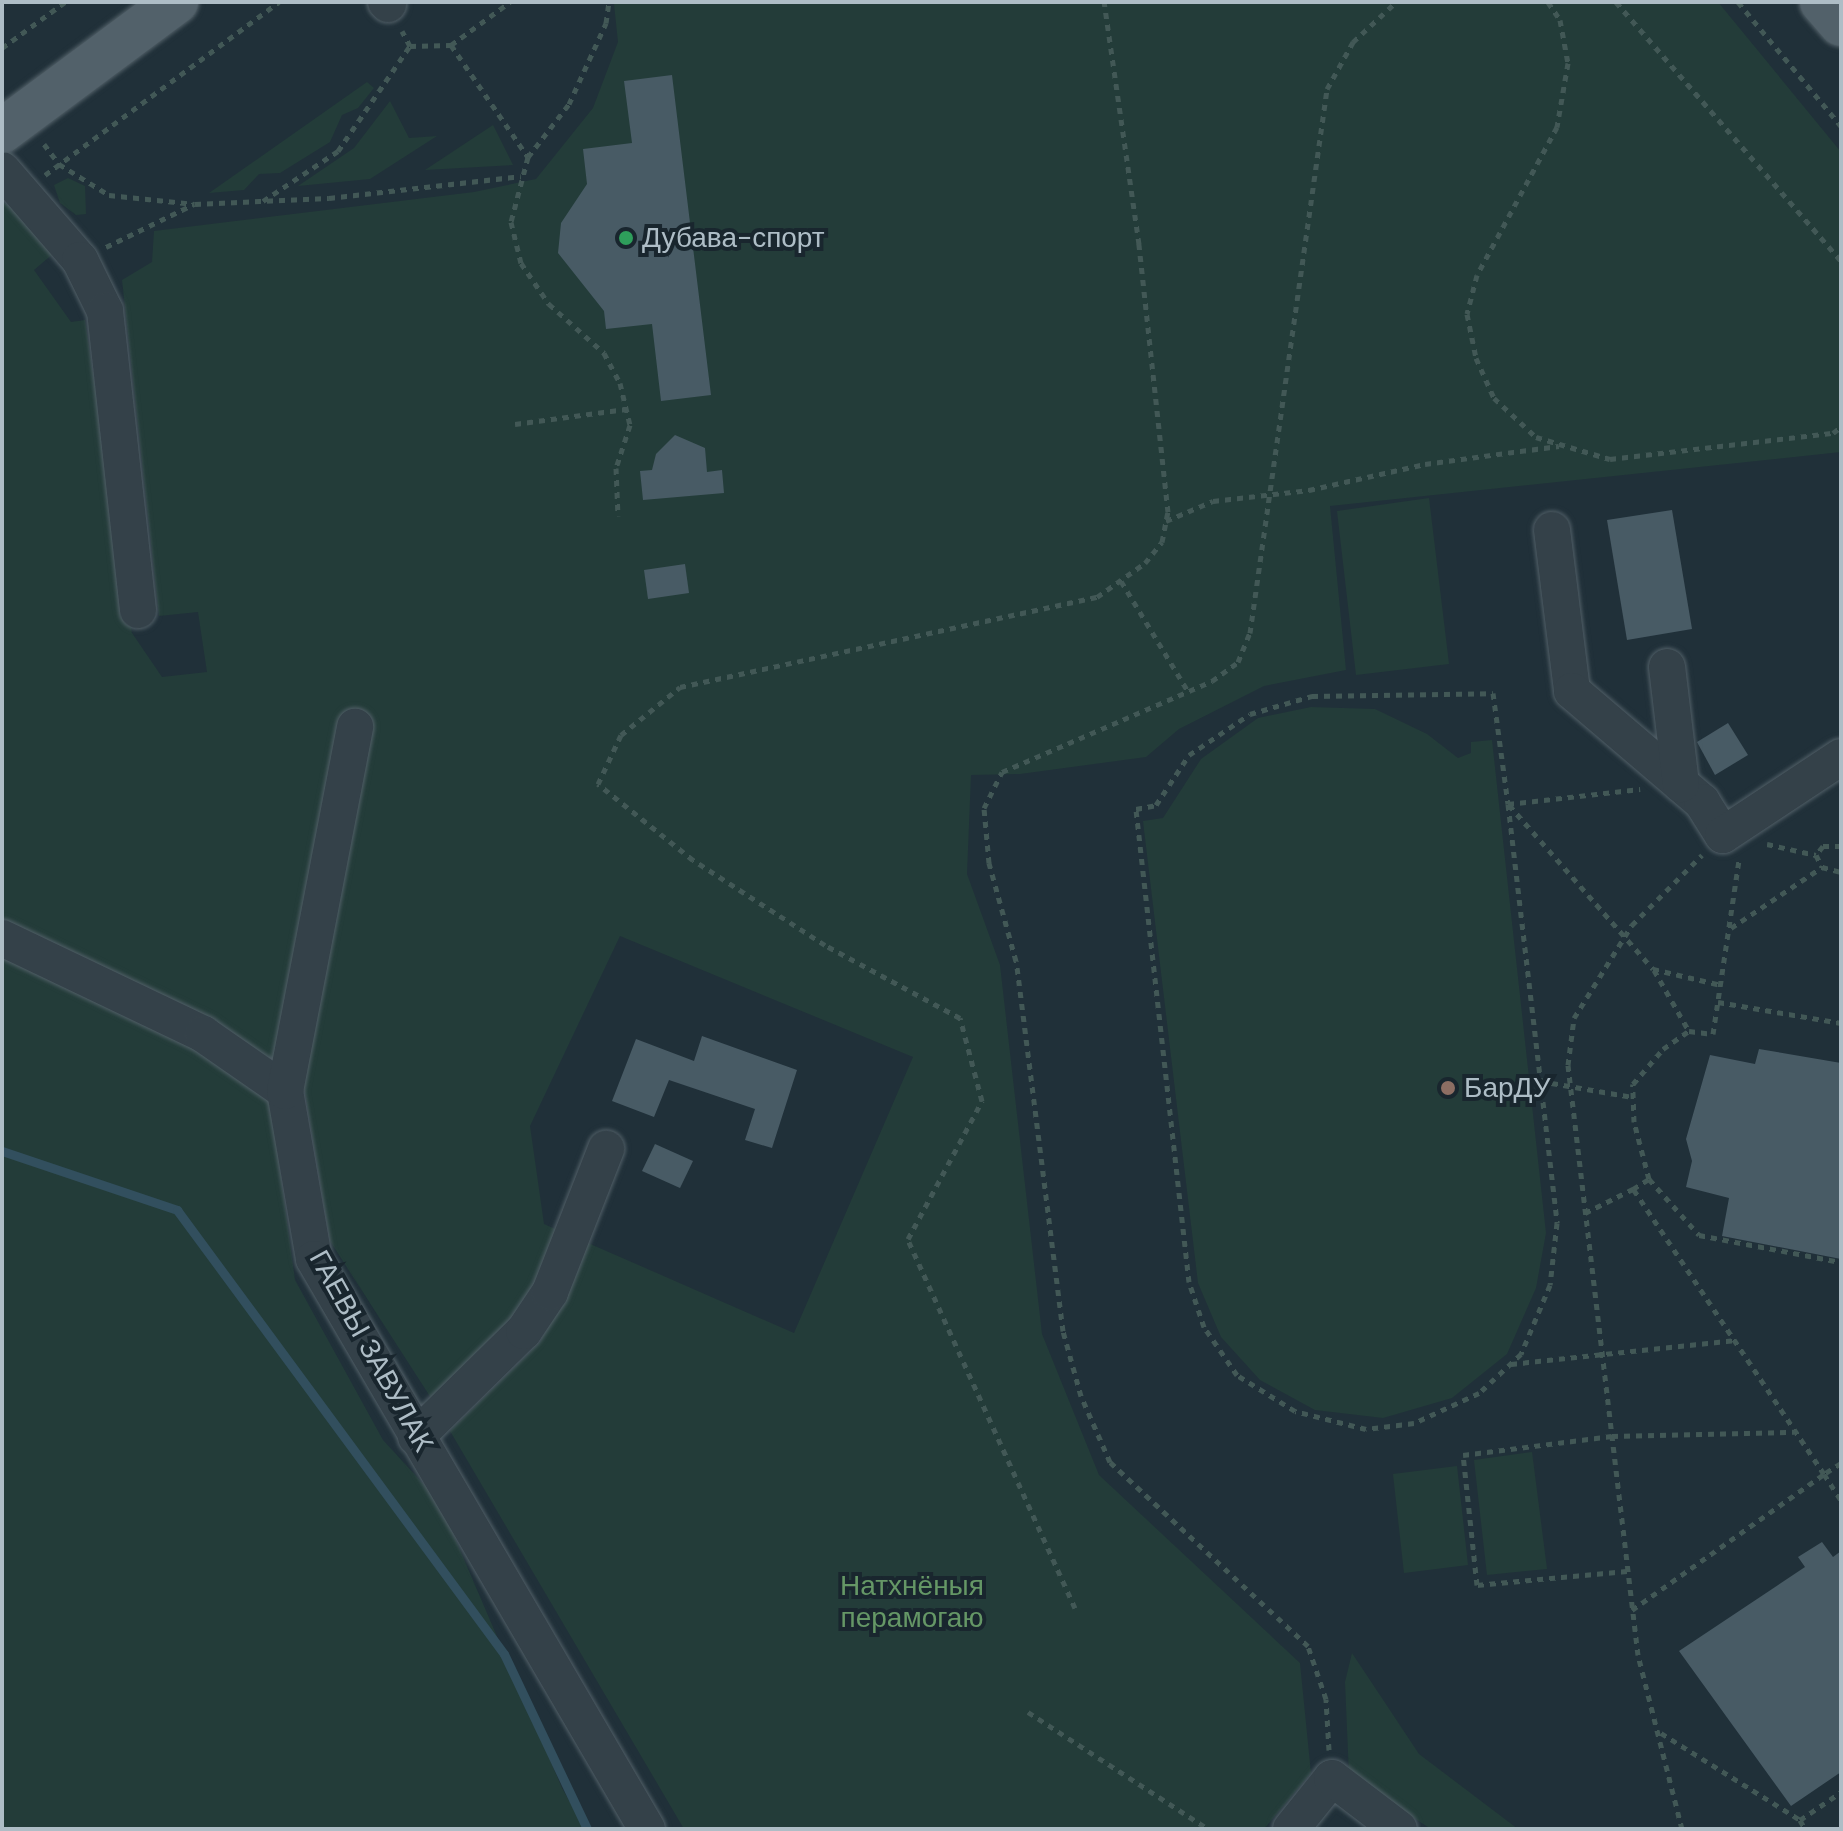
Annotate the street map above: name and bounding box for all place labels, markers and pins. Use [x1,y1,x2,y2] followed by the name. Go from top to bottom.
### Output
[642,221,825,255] place label: Дубава-спорт
[617,229,635,247] marker: Дубава-спорт
[1464,1071,1551,1105] place label: БарДУ
[1439,1079,1457,1097] marker: БарДУ

